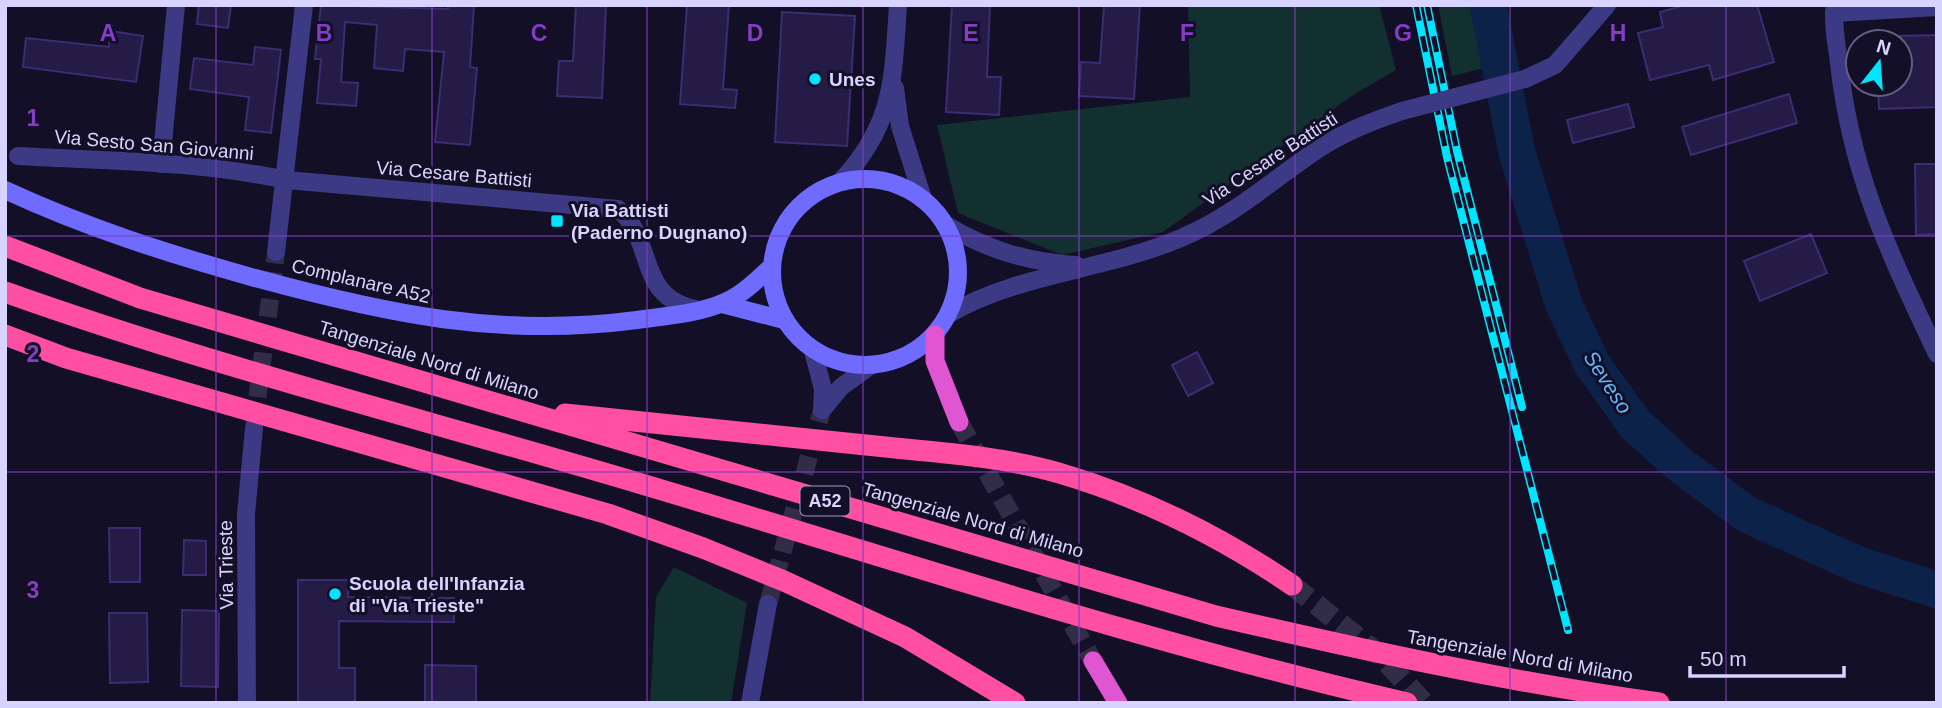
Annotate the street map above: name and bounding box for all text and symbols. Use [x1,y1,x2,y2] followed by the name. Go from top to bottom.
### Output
[100,20,116,46] text: A
[316,20,332,46] text: B
[531,20,547,46] text: C
[747,20,763,46] text: D
[963,20,979,46] text: E
[1180,20,1194,46] text: F
[1394,20,1412,46] text: G
[1610,20,1626,46] text: H
[1844,28,1914,98] north arrow
[1874,35,1893,59] text: N
[829,69,875,90] place label: Unes
[807,71,823,87] marker: Unes
[27,105,40,131] text: 1
[1199,108,1341,210] street label: Via Cesare Battisti
[53,126,255,164] street label: Via Sesto San Giovanni
[375,157,533,191] street label: Via Cesare Battisti
[571,200,747,243] place label: Via Battisti (Paderno Dugnano)
[549,213,565,229] marker: Via Battisti (Paderno Dugnano)
[290,255,432,307] street label: Complanare A52
[316,316,542,404] street label: Tangenziale Nord di Milano
[27,341,39,367] text: 2
[1579,346,1637,418] water label: Seveso
[860,478,1086,562] street label: Tangenziale Nord di Milano
[800,486,850,516] road number: A52
[215,520,237,610] street label: Via Trieste
[349,573,525,616] place label: Scuola dell'Infanzia di "Via Trieste"
[27,577,39,603] text: 3
[327,586,343,602] marker: Scuola dell'Infanzia di "Via Trieste"
[1405,626,1635,686] street label: Tangenziale Nord di Milano
[1690,634,1844,678] scale bar
[1700,647,1747,670] text: 50 m

